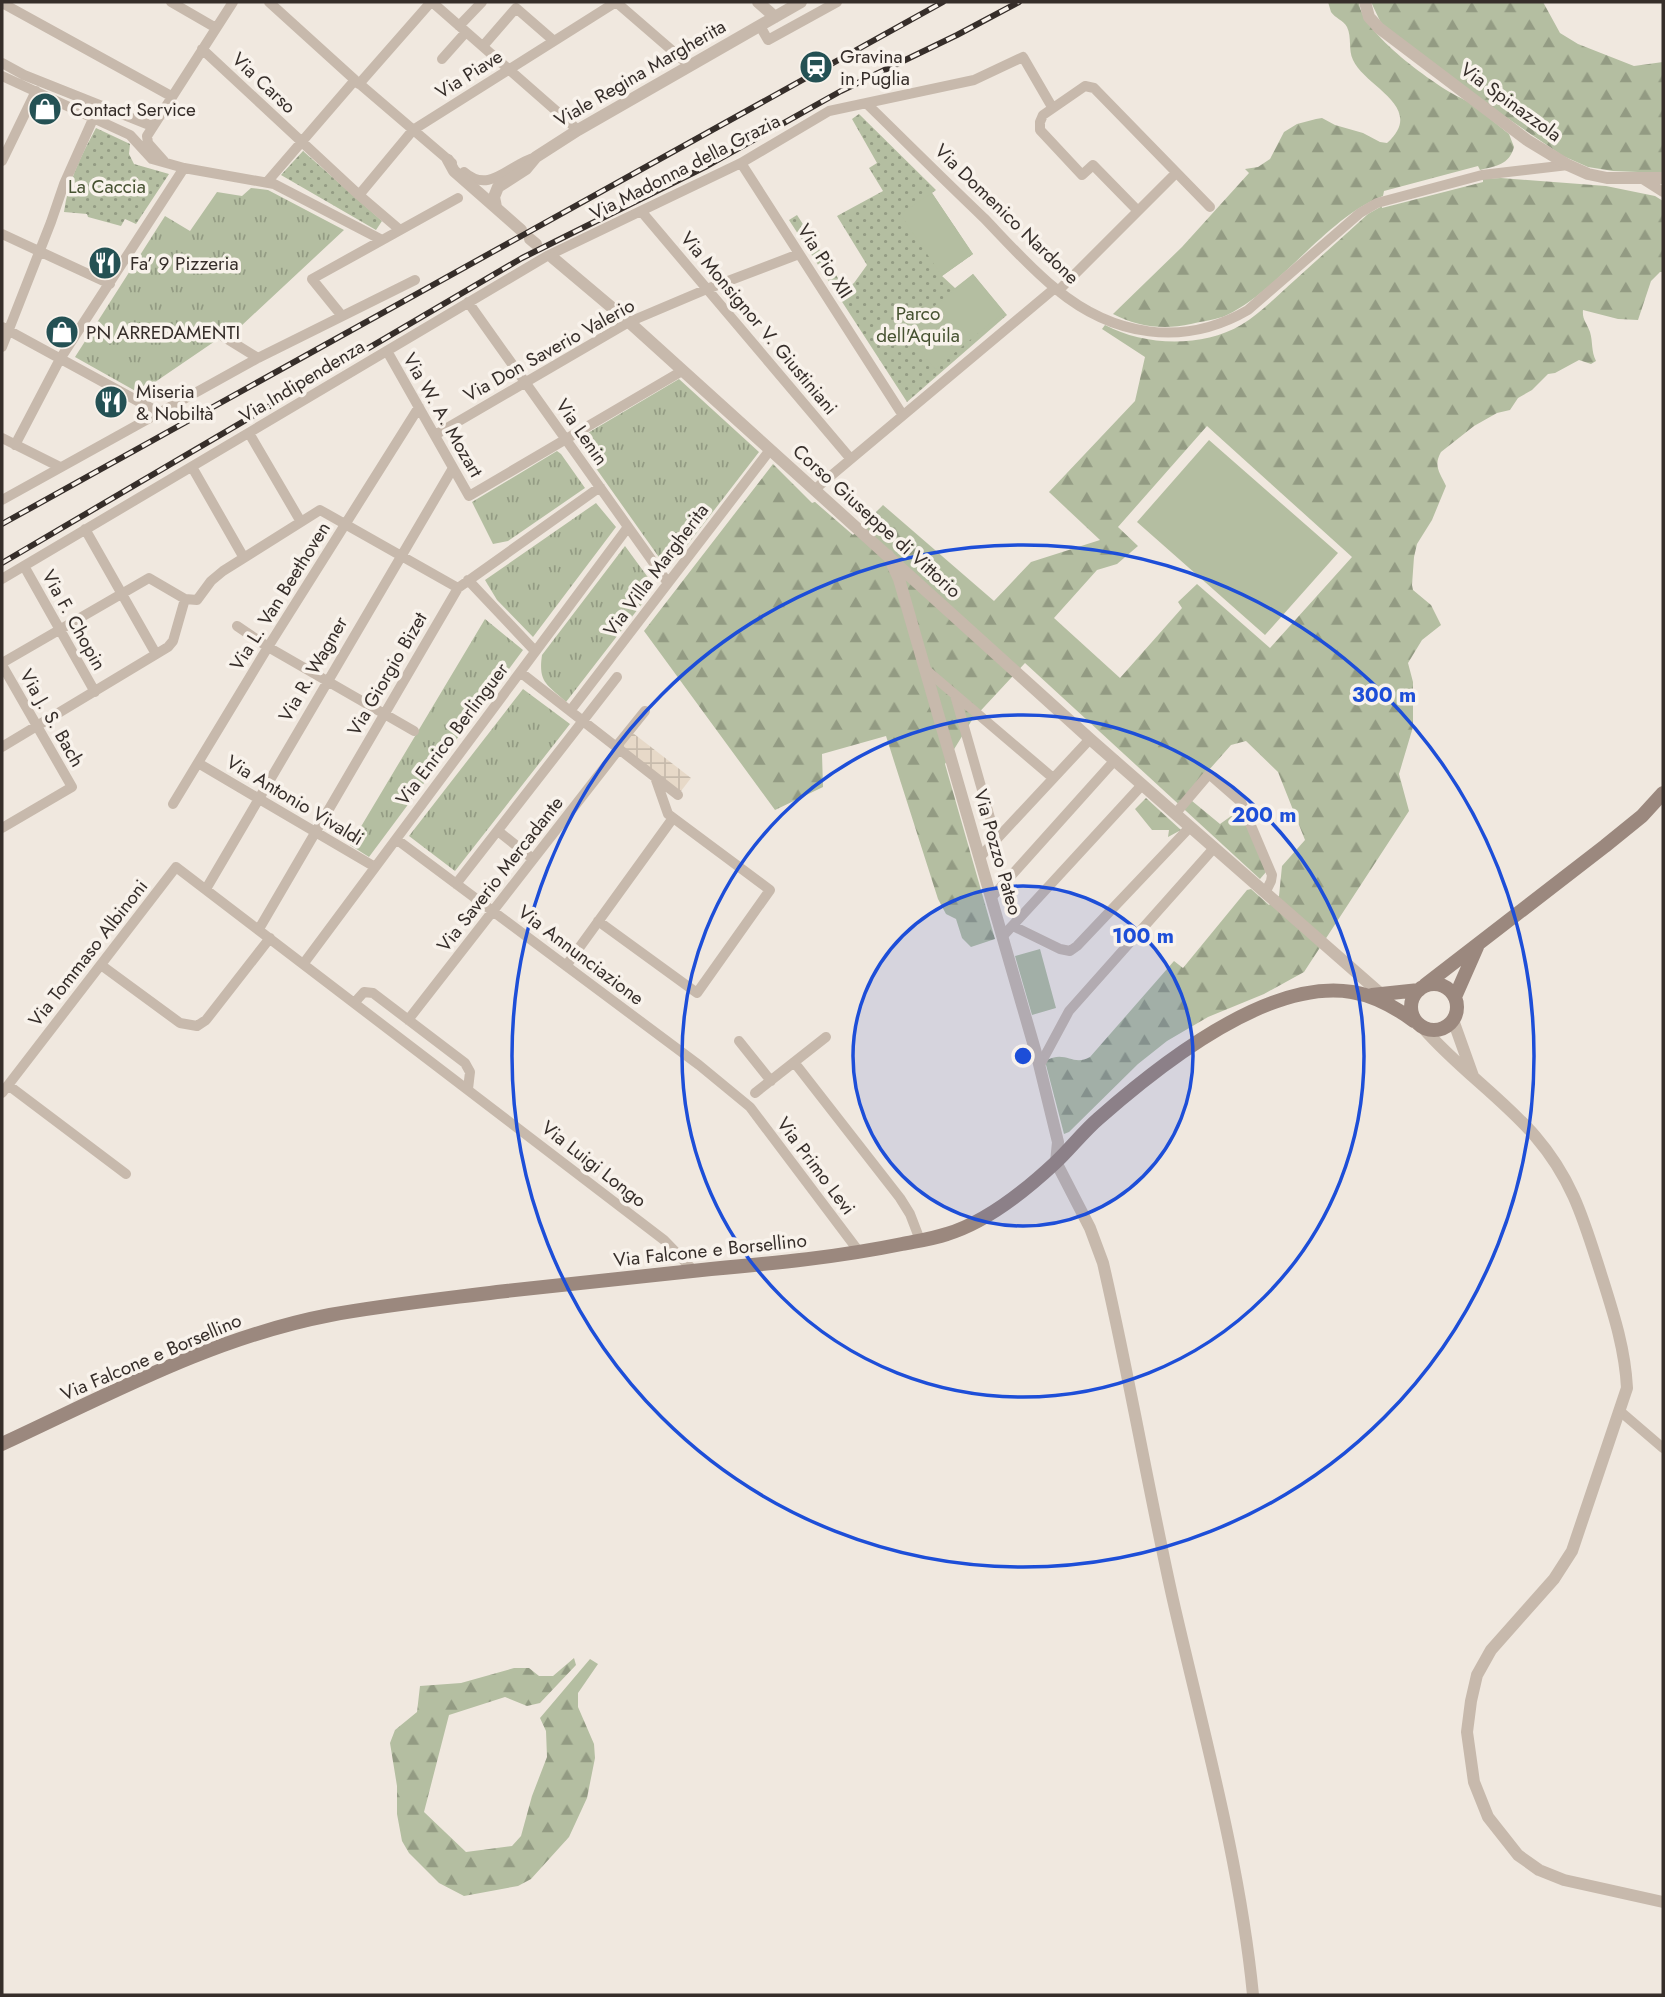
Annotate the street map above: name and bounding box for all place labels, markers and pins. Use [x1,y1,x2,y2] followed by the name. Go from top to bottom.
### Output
[840,43,910,92] place label: Gravina in Puglia
[797,48,835,86] station icon: Gravina in Puglia
[26,90,64,128] shop icon: Contact Service
[70,96,196,123] place label: Contact Service
[86,244,124,282] restaurant icon: Fa’ 9 Pizzeria
[130,250,239,277] place label: Fa’ 9 Pizzeria
[43,313,81,351] shop icon: PN ARREDAMENTI
[86,319,240,346] place label: PN ARREDAMENTI
[136,378,214,427] place label: Miseria & Nobiltà
[92,383,130,421] restaurant icon: Miseria & Nobiltà
[1011,1044,1035,1068] centre of rings

